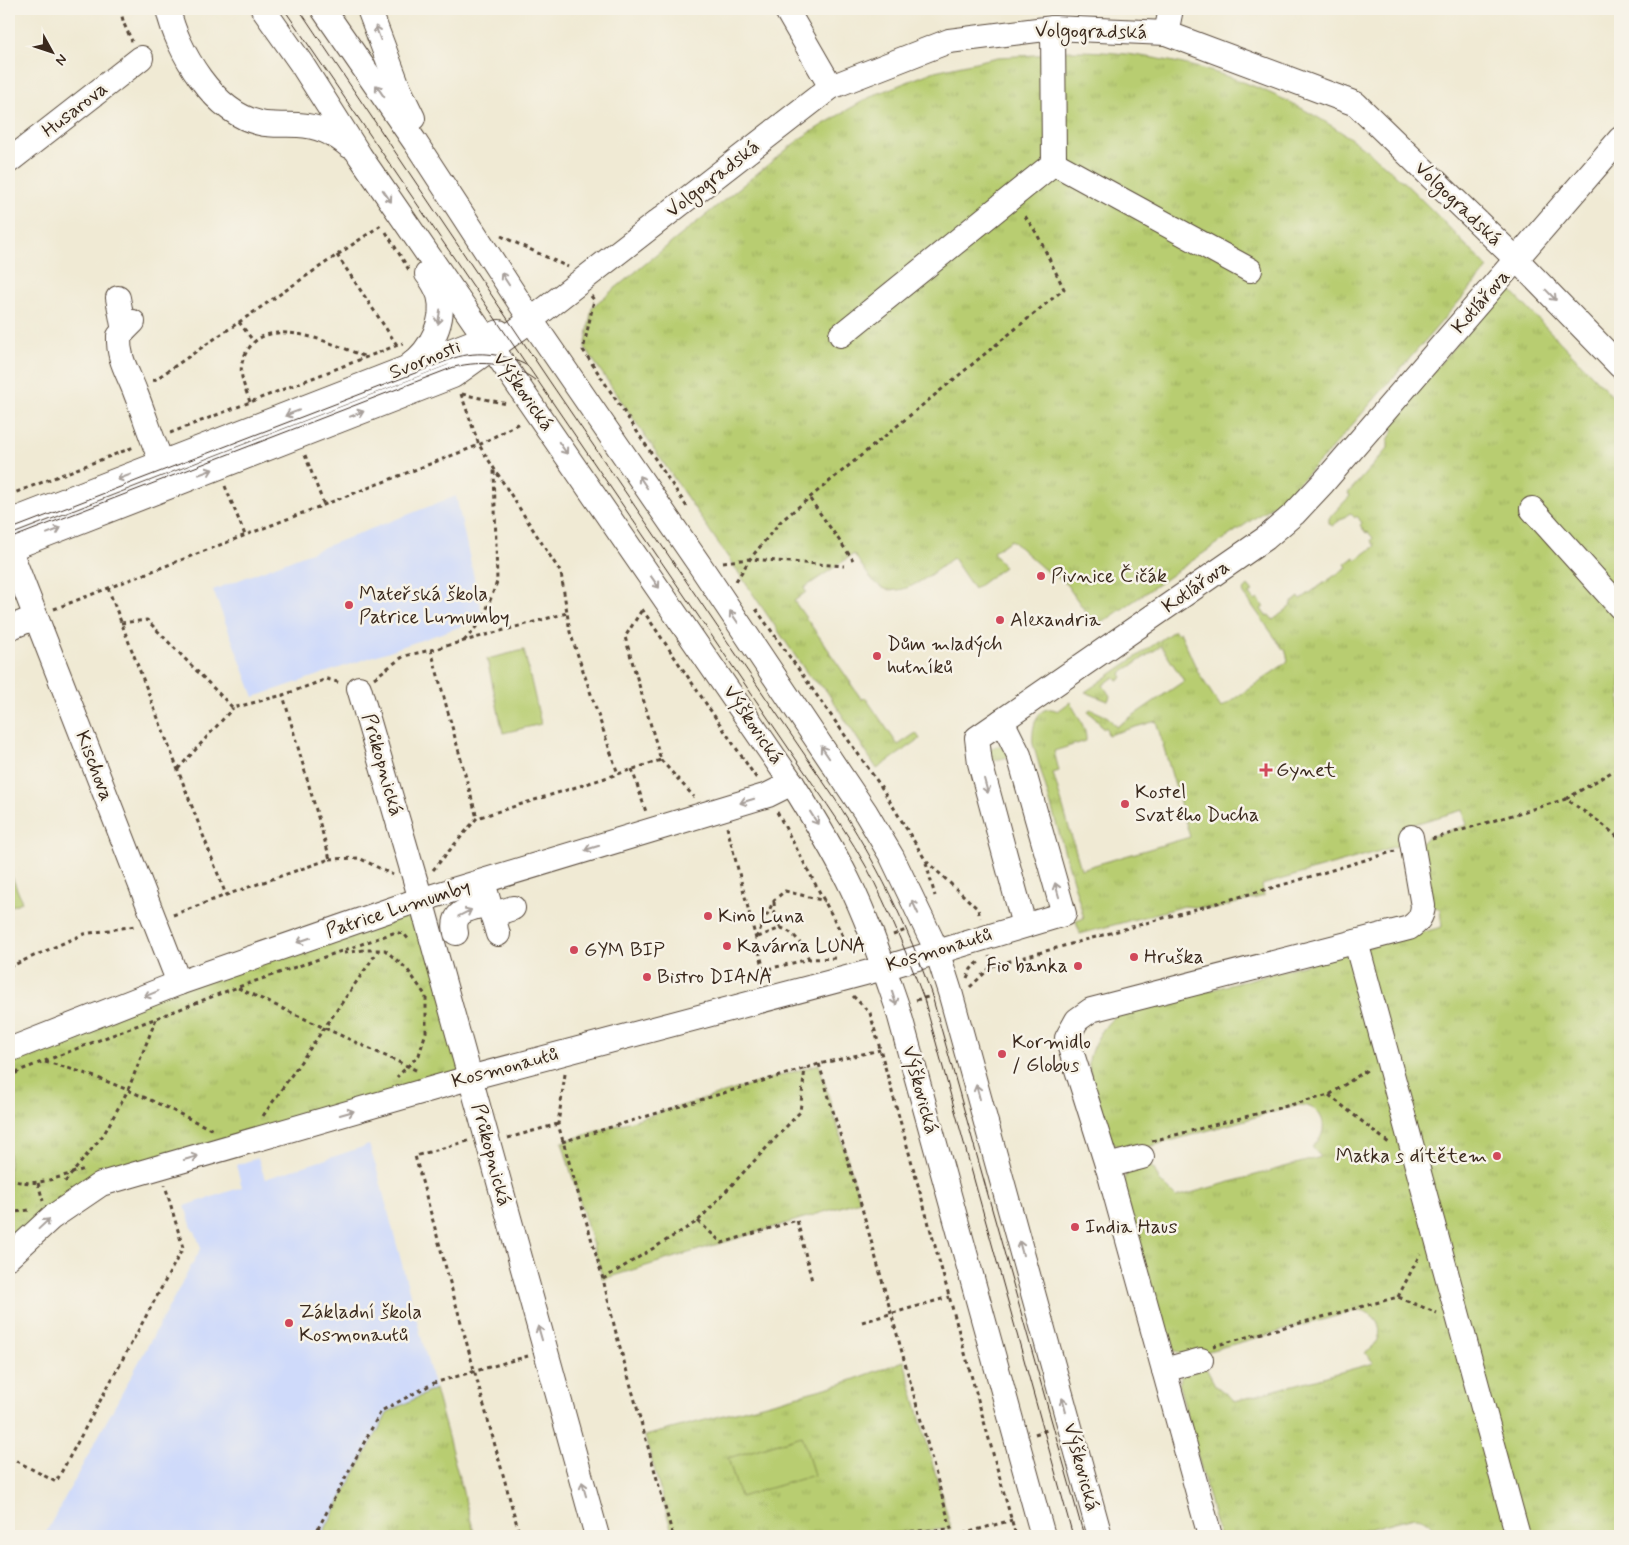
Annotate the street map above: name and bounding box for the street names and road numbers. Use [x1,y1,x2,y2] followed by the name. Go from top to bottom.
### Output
[1035,18,1147,47] street label: Volgogradská
[36,76,114,144] street label: Husarova
[660,134,766,225] street label: Volgogradská
[1407,155,1508,253] street label: Volgogradská
[1446,264,1516,340] street label: Kotlářova
[385,333,465,387] street label: Svornosti
[486,347,560,437] street label: Výškovická
[1157,554,1235,620] street label: Kotlářova
[716,680,790,770] street label: Výškovická
[355,711,409,819] street label: Průkopnická
[68,727,120,805] street label: Kischova
[322,873,474,945] street label: Patrice Lumumby
[883,921,995,979] street label: Kosmonautů
[449,1041,561,1095] street label: Kosmonautů
[895,1043,945,1137] street label: Výškovická
[464,1101,518,1209] street label: Průkopnická
[1056,1420,1106,1514] street label: Výškovická

